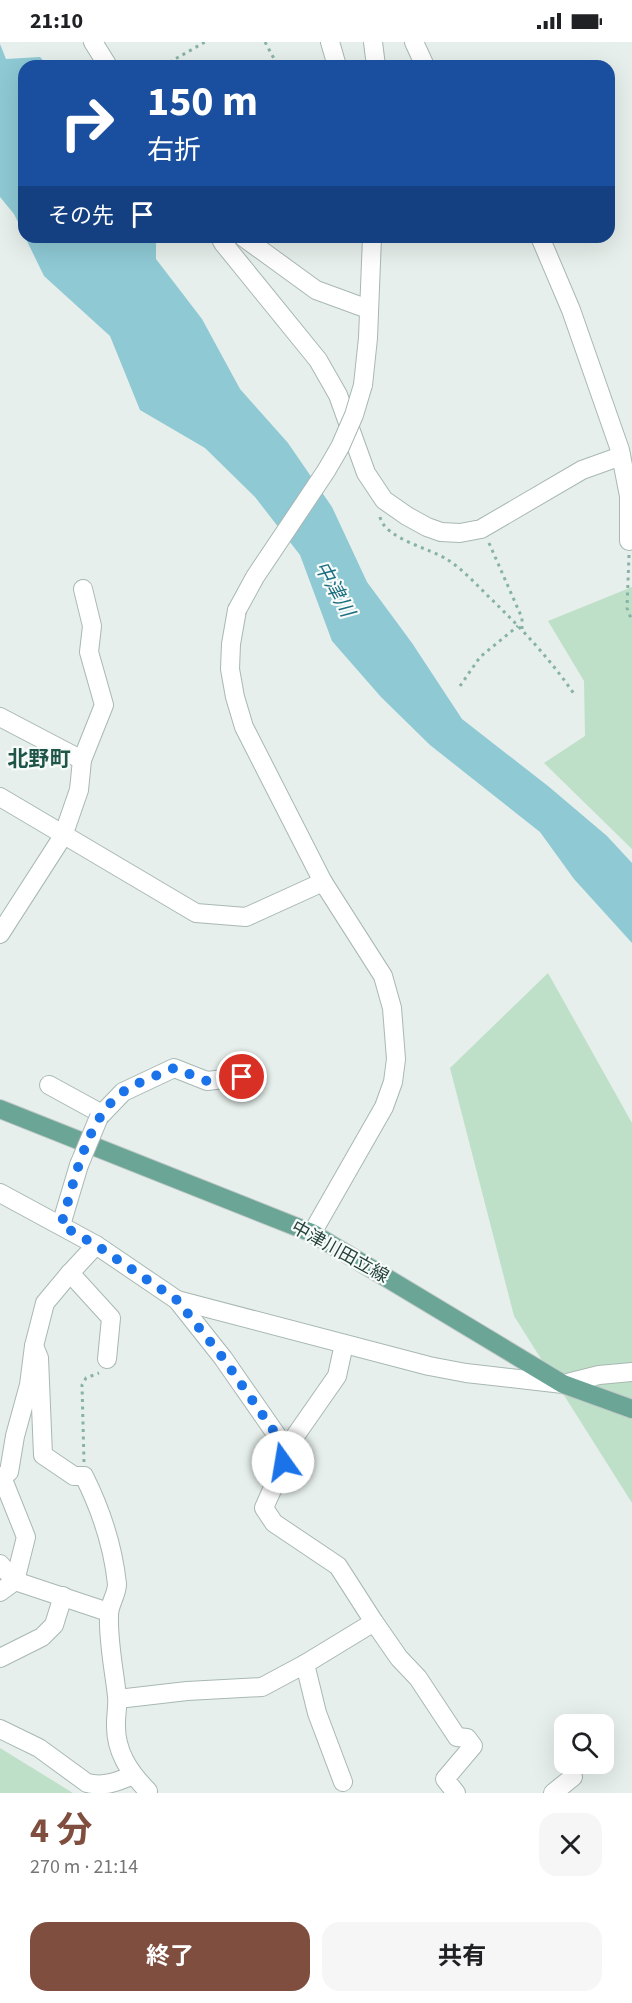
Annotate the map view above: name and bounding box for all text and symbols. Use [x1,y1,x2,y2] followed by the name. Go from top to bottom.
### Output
[30,5,83,37] text: 21:10
[147,72,258,132] text: 150 m
[48,84,126,162] icon: right
[147,131,201,170] text: 右折
[126,198,159,231] icon: arrive
[48,200,114,232] text: その先
[307,556,362,624] water label: 中津川
[8,744,71,774] district label: 北野町
[216,1051,267,1102] pin
[225,1060,258,1093] icon: arrive
[287,1215,393,1289] street label: 中津川田立線
[251,1430,315,1494] position arrow
[554,1714,614,1774] map controls
[554,1714,614,1774] button: search
[30,1805,92,1856] text: 4 分
[539,1813,602,1876] button: close
[30,1853,138,1881] text: 270 m · 21:14
[30,1922,310,1991] button: 終了
[322,1922,602,1991] button: 共有

